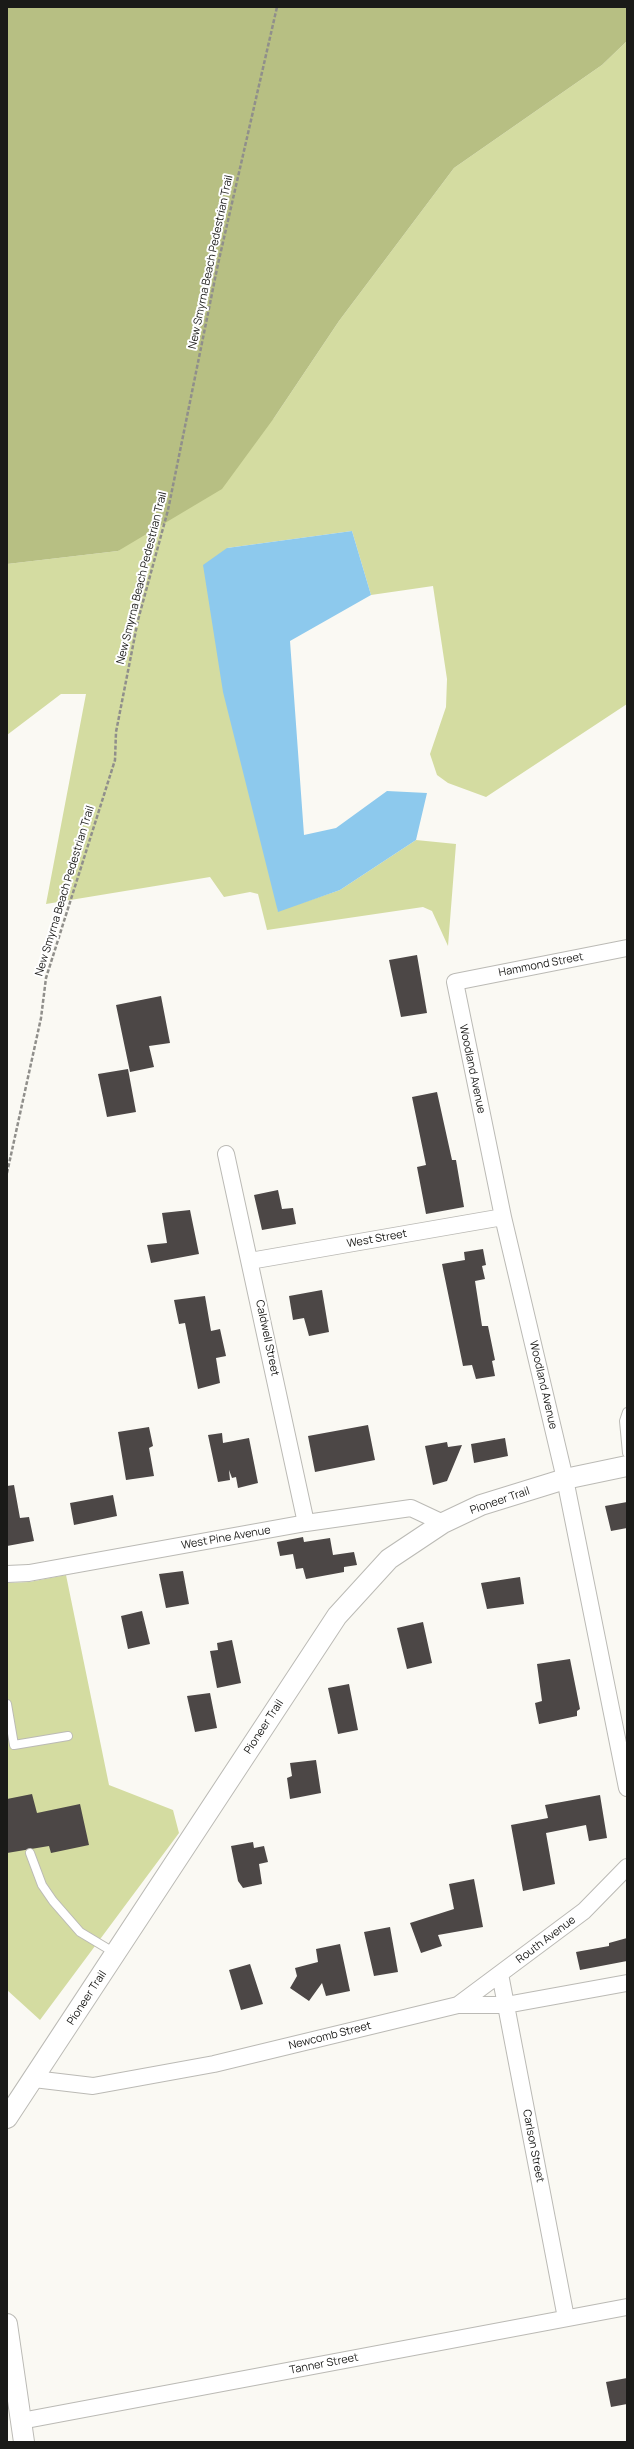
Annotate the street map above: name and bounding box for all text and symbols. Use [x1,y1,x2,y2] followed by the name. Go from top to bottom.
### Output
[186,174,236,350] street label: New Smyrna Beach Pedestrian Trail
[114,490,170,666] street label: New Smyrna Beach Pedestrian Trail
[33,804,97,978] street label: New Smyrna Beach Pedestrian Trail
[497,950,585,980] street label: Hammond Street
[456,1023,488,1115] street label: Woodland Avenue
[346,1227,408,1251] street label: West Street
[253,1299,281,1377] street label: Caldwell Street
[526,1339,560,1431] street label: Woodland Avenue
[468,1485,532,1517] street label: Pioneer Trail
[180,1524,272,1552] street label: West Pine Avenue
[242,1697,286,1757] street label: Pioneer Trail
[514,1913,578,1967] street label: Routh Avenue
[65,1968,109,2028] street label: Pioneer Trail
[287,2019,373,2053] street label: Newcomb Street
[519,2109,547,2183] street label: Carlson Street
[288,2351,360,2377] street label: Tanner Street

